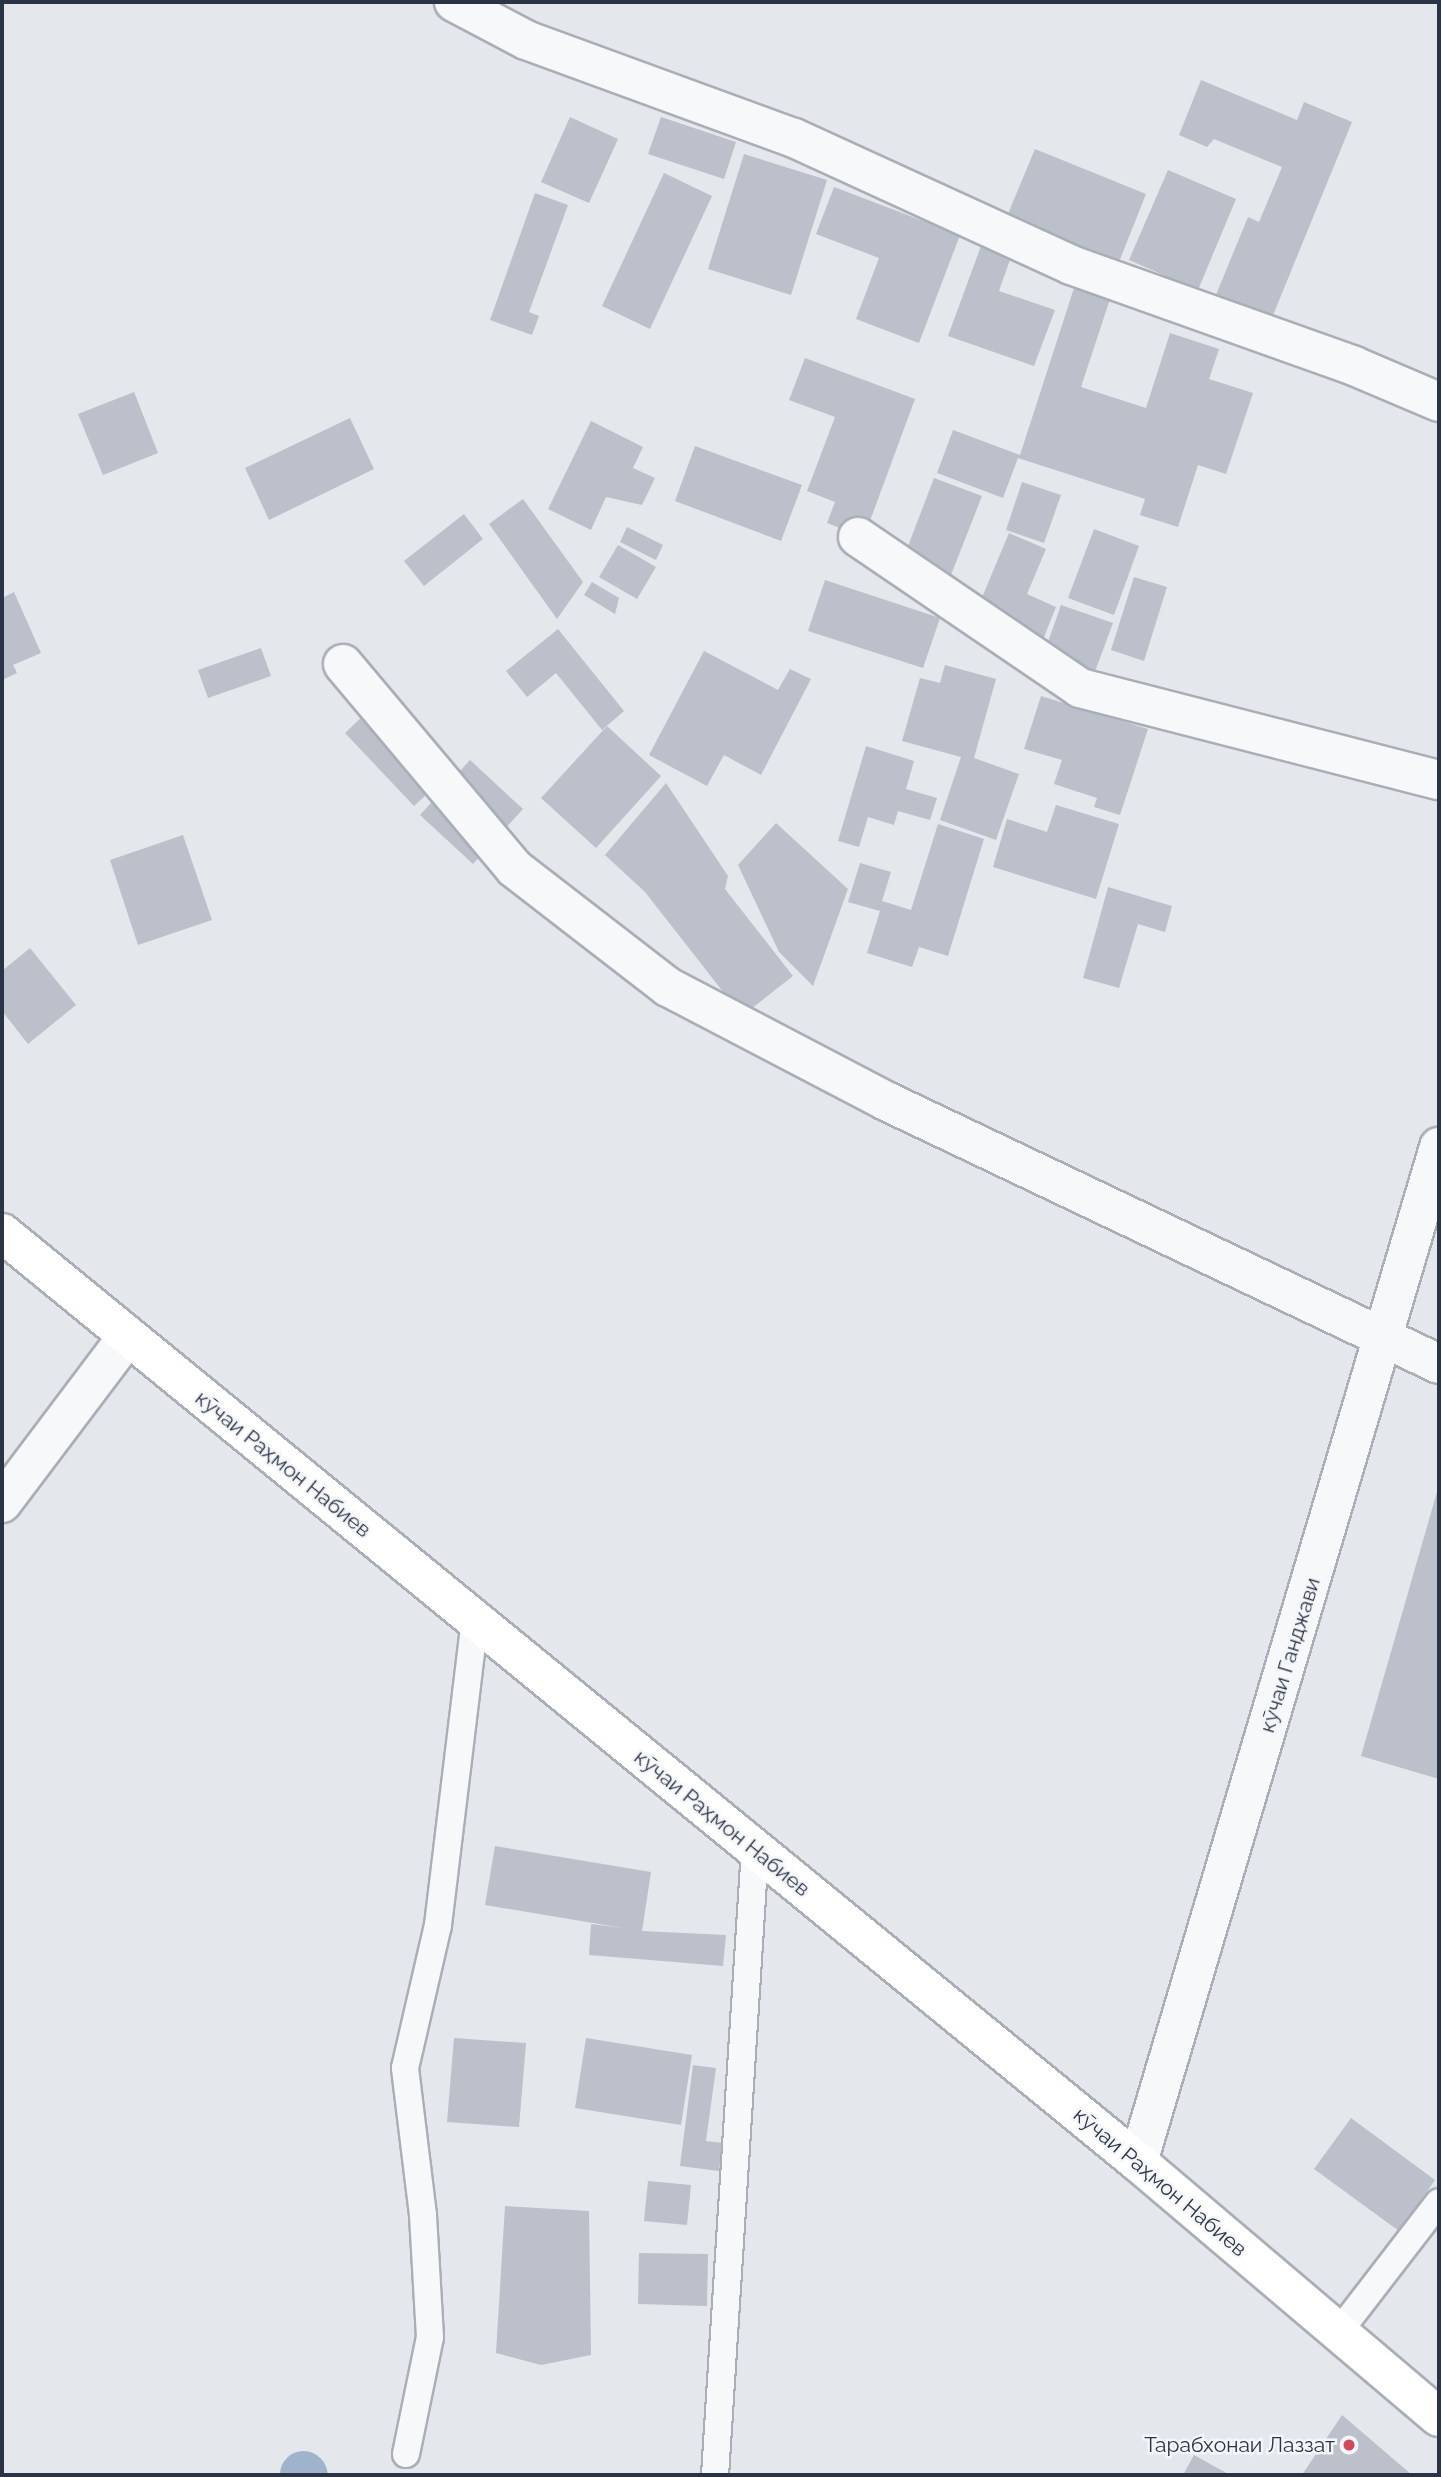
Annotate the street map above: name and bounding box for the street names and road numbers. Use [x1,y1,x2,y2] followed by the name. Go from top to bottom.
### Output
[190,1385,376,1543] street label: кӯчаи Раҳмон Набиев
[1254,1574,1326,1736] street label: кӯчаи Ганджави
[629,1744,815,1902] street label: кӯчаи Раҳмон Набиев
[1068,2102,1252,2262] street label: кӯчаи Раҳмон Набиев

